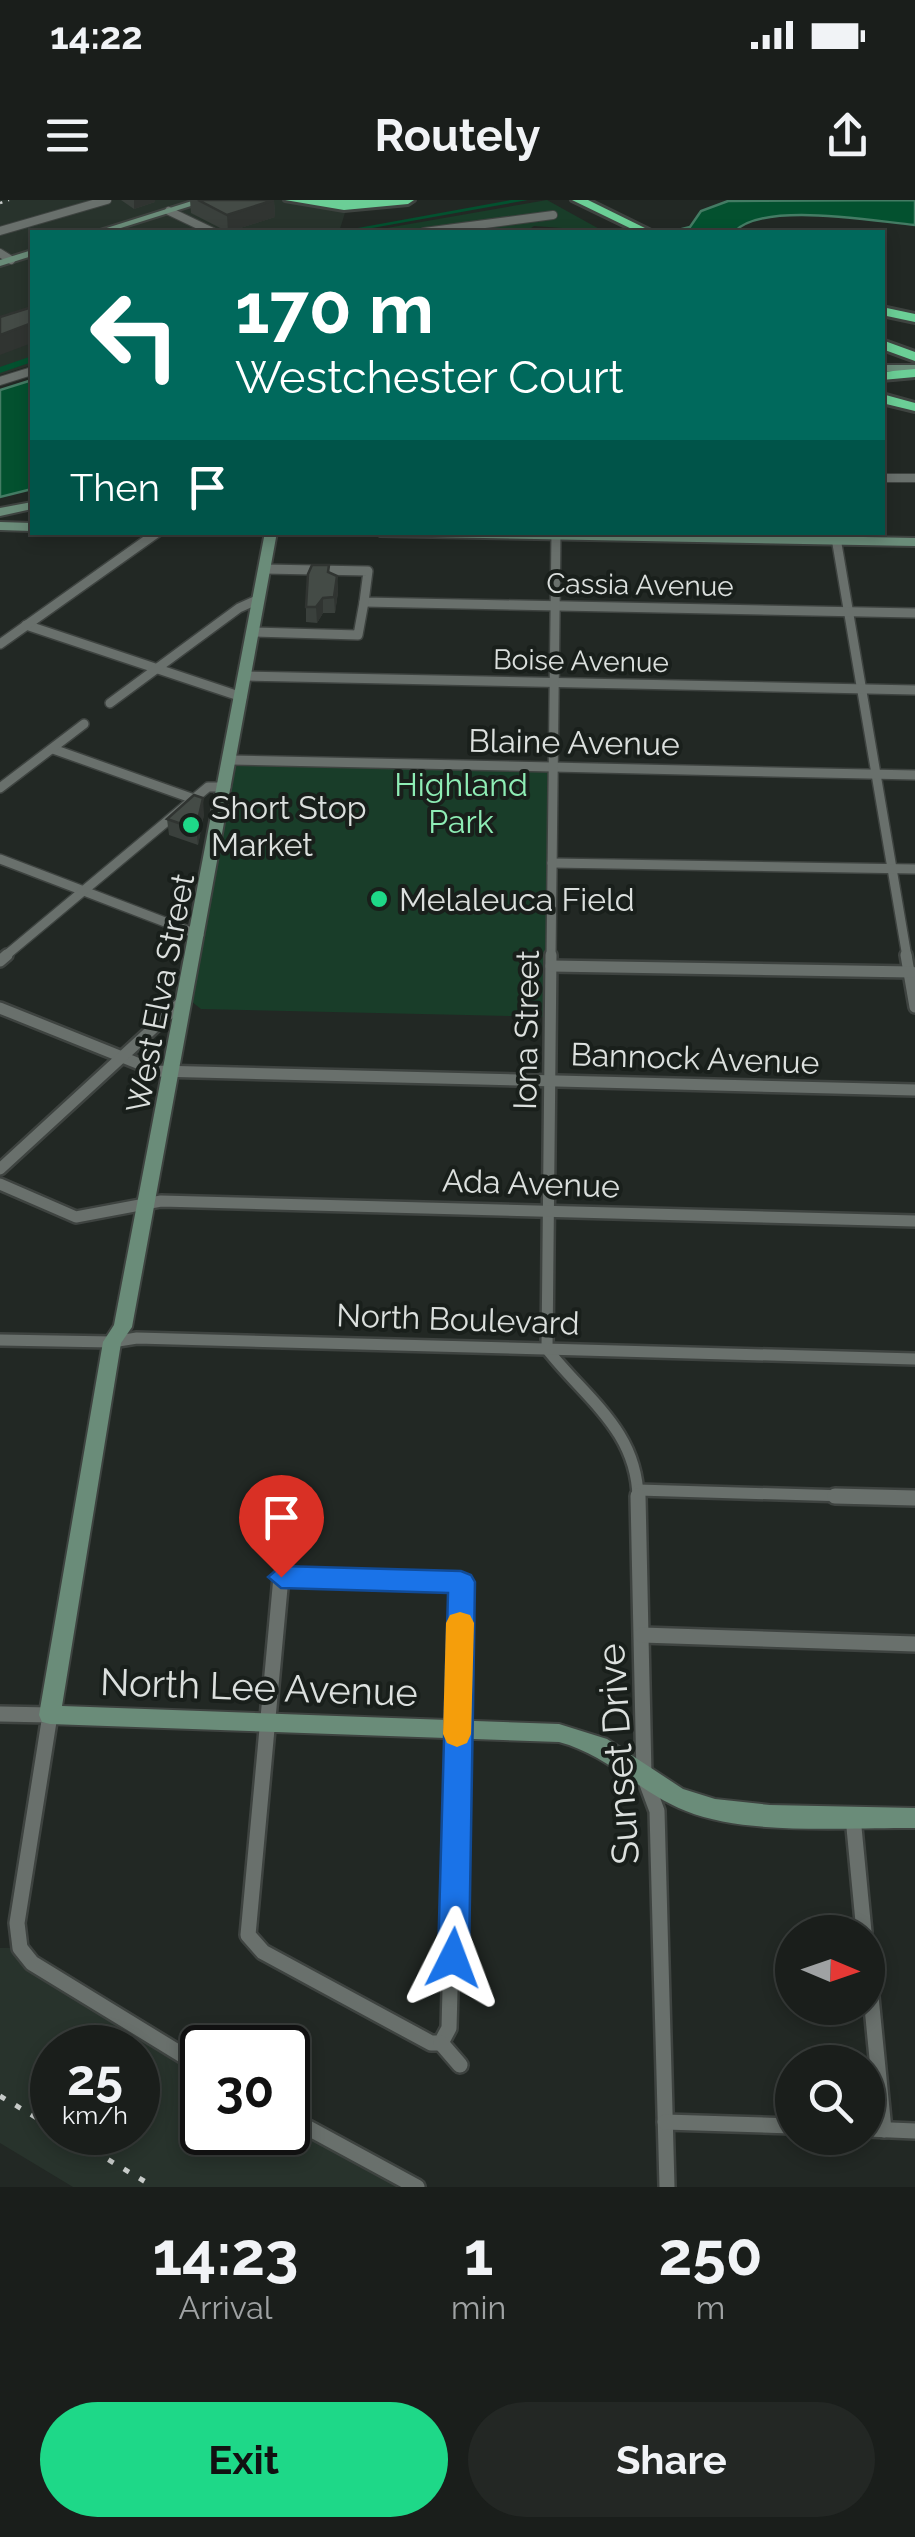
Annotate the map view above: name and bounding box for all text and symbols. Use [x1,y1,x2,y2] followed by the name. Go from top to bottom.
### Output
[50,13,143,58] text: 14:22
[40,108,95,163] icon: menu
[820,108,875,163] icon: share
[375,109,540,162] text: Routely
[235,267,434,349] text: 170 m
[70,270,200,400] icon: left
[235,351,624,404] text: Westchester Court
[180,460,235,515] icon: arrive
[70,465,160,510] text: Then
[546,567,734,603] street label: Cassia Avenue
[493,643,669,679] street label: Boise Avenue
[468,722,680,762] street label: Blaine Avenue
[394,766,528,840] park label: Highland Park
[211,789,367,863] place label: Short Stop Market
[180,814,202,836] marker: Short Stop Market
[119,870,201,1116] street label: West Elva Street
[399,881,635,918] place label: Melaleuca Field
[368,888,390,910] marker: Melaleuca Field
[506,950,546,1110] street label: Iona Street
[570,1035,820,1081] street label: Bannock Avenue
[441,1161,621,1205] street label: Ada Avenue
[336,1296,580,1342] street label: North Boulevard
[239,1475,324,1578] pin
[254,1490,309,1545] icon: arrive
[588,1642,648,1866] street label: Sunset Drive
[99,1659,419,1715] street label: North Lee Avenue
[401,1906,505,2010] position arrow
[775,1915,885,2025] north arrow
[775,1915,885,2155] map controls
[180,2025,310,2155] speed limit sign: 30
[775,2045,885,2155] button: search
[67,2048,123,2107] text: 25
[62,2100,128,2130] text: km/h
[152,2219,299,2289] text: 14:23
[464,2219,493,2289] text: 1
[659,2219,762,2289] text: 250
[179,2289,272,2326] text: Arrival
[451,2289,506,2326] text: min
[696,2289,725,2326] text: m
[40,2402,448,2517] button: Exit
[468,2402,875,2517] button: Share

